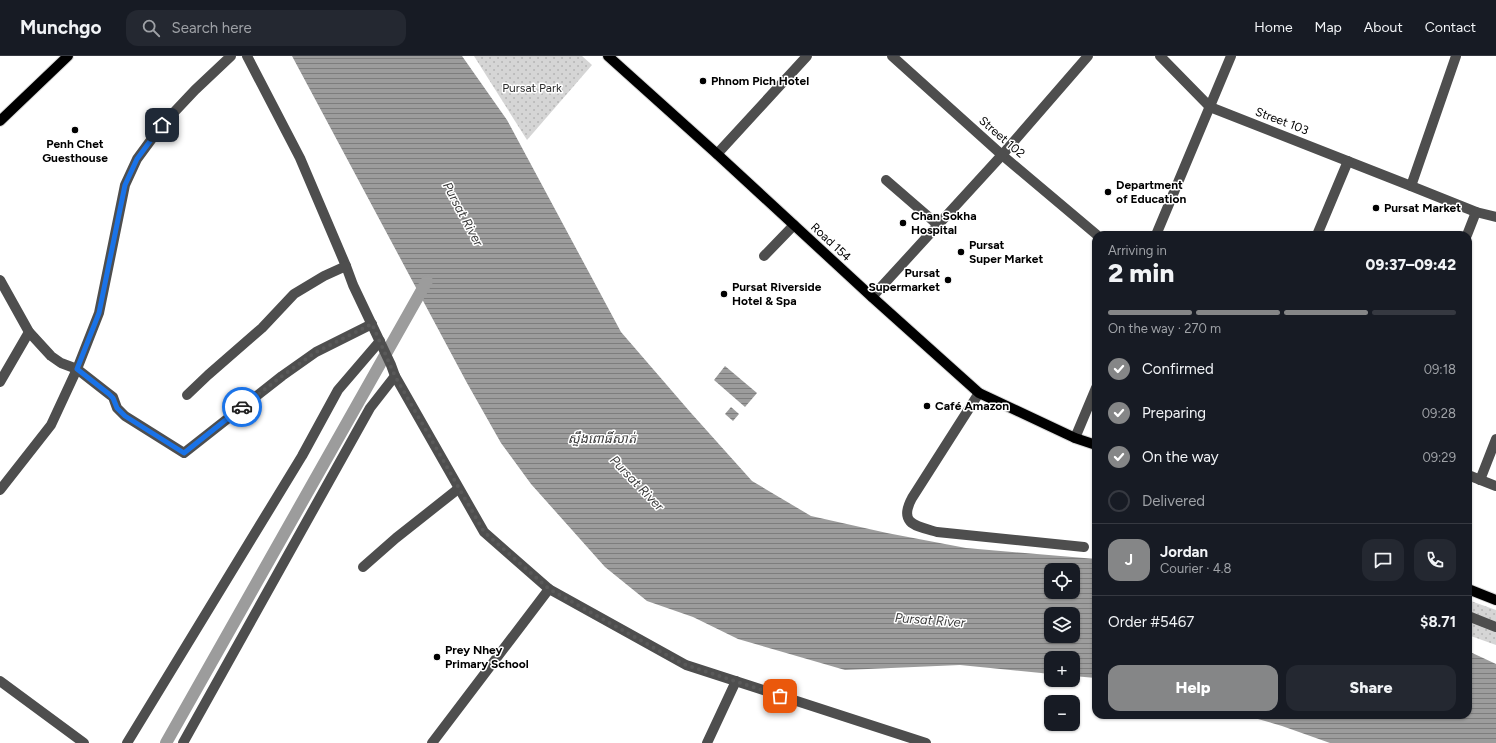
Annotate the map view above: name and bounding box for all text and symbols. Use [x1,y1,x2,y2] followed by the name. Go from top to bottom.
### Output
[126,10,406,46] search box
[20,16,102,39] text: Munchgo
[140,17,162,39] icon: search
[172,19,252,37] text: Search here
[1254,19,1293,36] text: Home
[1315,19,1342,36] text: Map
[1364,19,1403,36] text: About
[1425,19,1476,36] text: Contact
[711,74,809,88] place label: Phnom Pich Hotel
[698,76,708,86] marker: Phnom Pich Hotel
[502,81,562,95] park label: Pursat Park
[1253,104,1311,138] street label: Street 103
[145,108,179,142] pin
[976,113,1028,161] street label: Street 102
[151,114,173,136] icon: home
[70,125,80,135] marker: Penh Chet Guesthouse
[42,137,108,165] place label: Penh Chet Guesthouse
[1116,178,1186,206] place label: Department of Education
[440,179,486,249] water label: Pursat River
[1103,187,1113,197] marker: Department of Education
[1384,201,1461,215] place label: Pursat Market
[1371,203,1381,213] marker: Pursat Market
[911,209,977,237] place label: Chan Sokha Hospital
[898,218,908,228] marker: Chan Sokha Hospital
[808,220,854,265] street label: Road 154
[969,238,1043,266] place label: Pursat Super Market
[1108,243,1167,258] text: Arriving in
[956,247,966,257] marker: Pursat Super Market
[1366,256,1456,274] text: 09:37–09:42
[1108,257,1174,289] text: 2 min
[868,266,940,294] place label: Pursat Supermarket
[943,275,953,285] marker: Pursat Supermarket
[732,280,822,308] place label: Pursat Riverside Hotel & Spa
[719,289,729,299] marker: Pursat Riverside Hotel & Spa
[1108,321,1221,336] text: On the way · 270 m
[1108,358,1130,380] icon: check
[1142,360,1214,378] text: Confirmed
[1424,362,1456,377] text: 09:18
[222,387,262,427] courier
[231,396,253,418] icon: car
[935,399,1009,413] place label: Café Amazon
[922,401,932,411] marker: Café Amazon
[1108,402,1130,424] icon: check
[1142,404,1206,422] text: Preparing
[1422,406,1456,421] text: 09:28
[568,430,637,447] water label: ស្ទឹងពោធិ៍សាត់
[1108,446,1130,468] icon: check
[1142,448,1219,466] text: On the way
[1422,450,1456,465] text: 09:29
[607,452,667,514] water label: Pursat River
[1142,492,1205,510] text: Delivered
[1362,539,1404,581] button: chat
[1414,539,1456,581] button: phone
[1160,543,1208,561] text: Jordan
[1125,551,1133,569] text: J
[1160,561,1232,576] text: Courier · 4.8
[1044,563,1080,731] map controls
[1044,563,1080,599] button: locate
[1044,607,1080,643] button: layers
[894,610,966,630] water label: Pursat River
[1108,613,1194,631] text: Order #5467
[1420,613,1456,631] text: $8.71
[445,643,529,671] place label: Prey Nhey Primary School
[1044,651,1080,687] button: +
[432,652,442,662] marker: Prey Nhey Primary School
[1108,665,1278,711] button: Help
[1286,665,1456,711] button: Share
[763,679,797,713] pin
[769,685,791,707] icon: bag
[1044,695,1080,731] button: −

